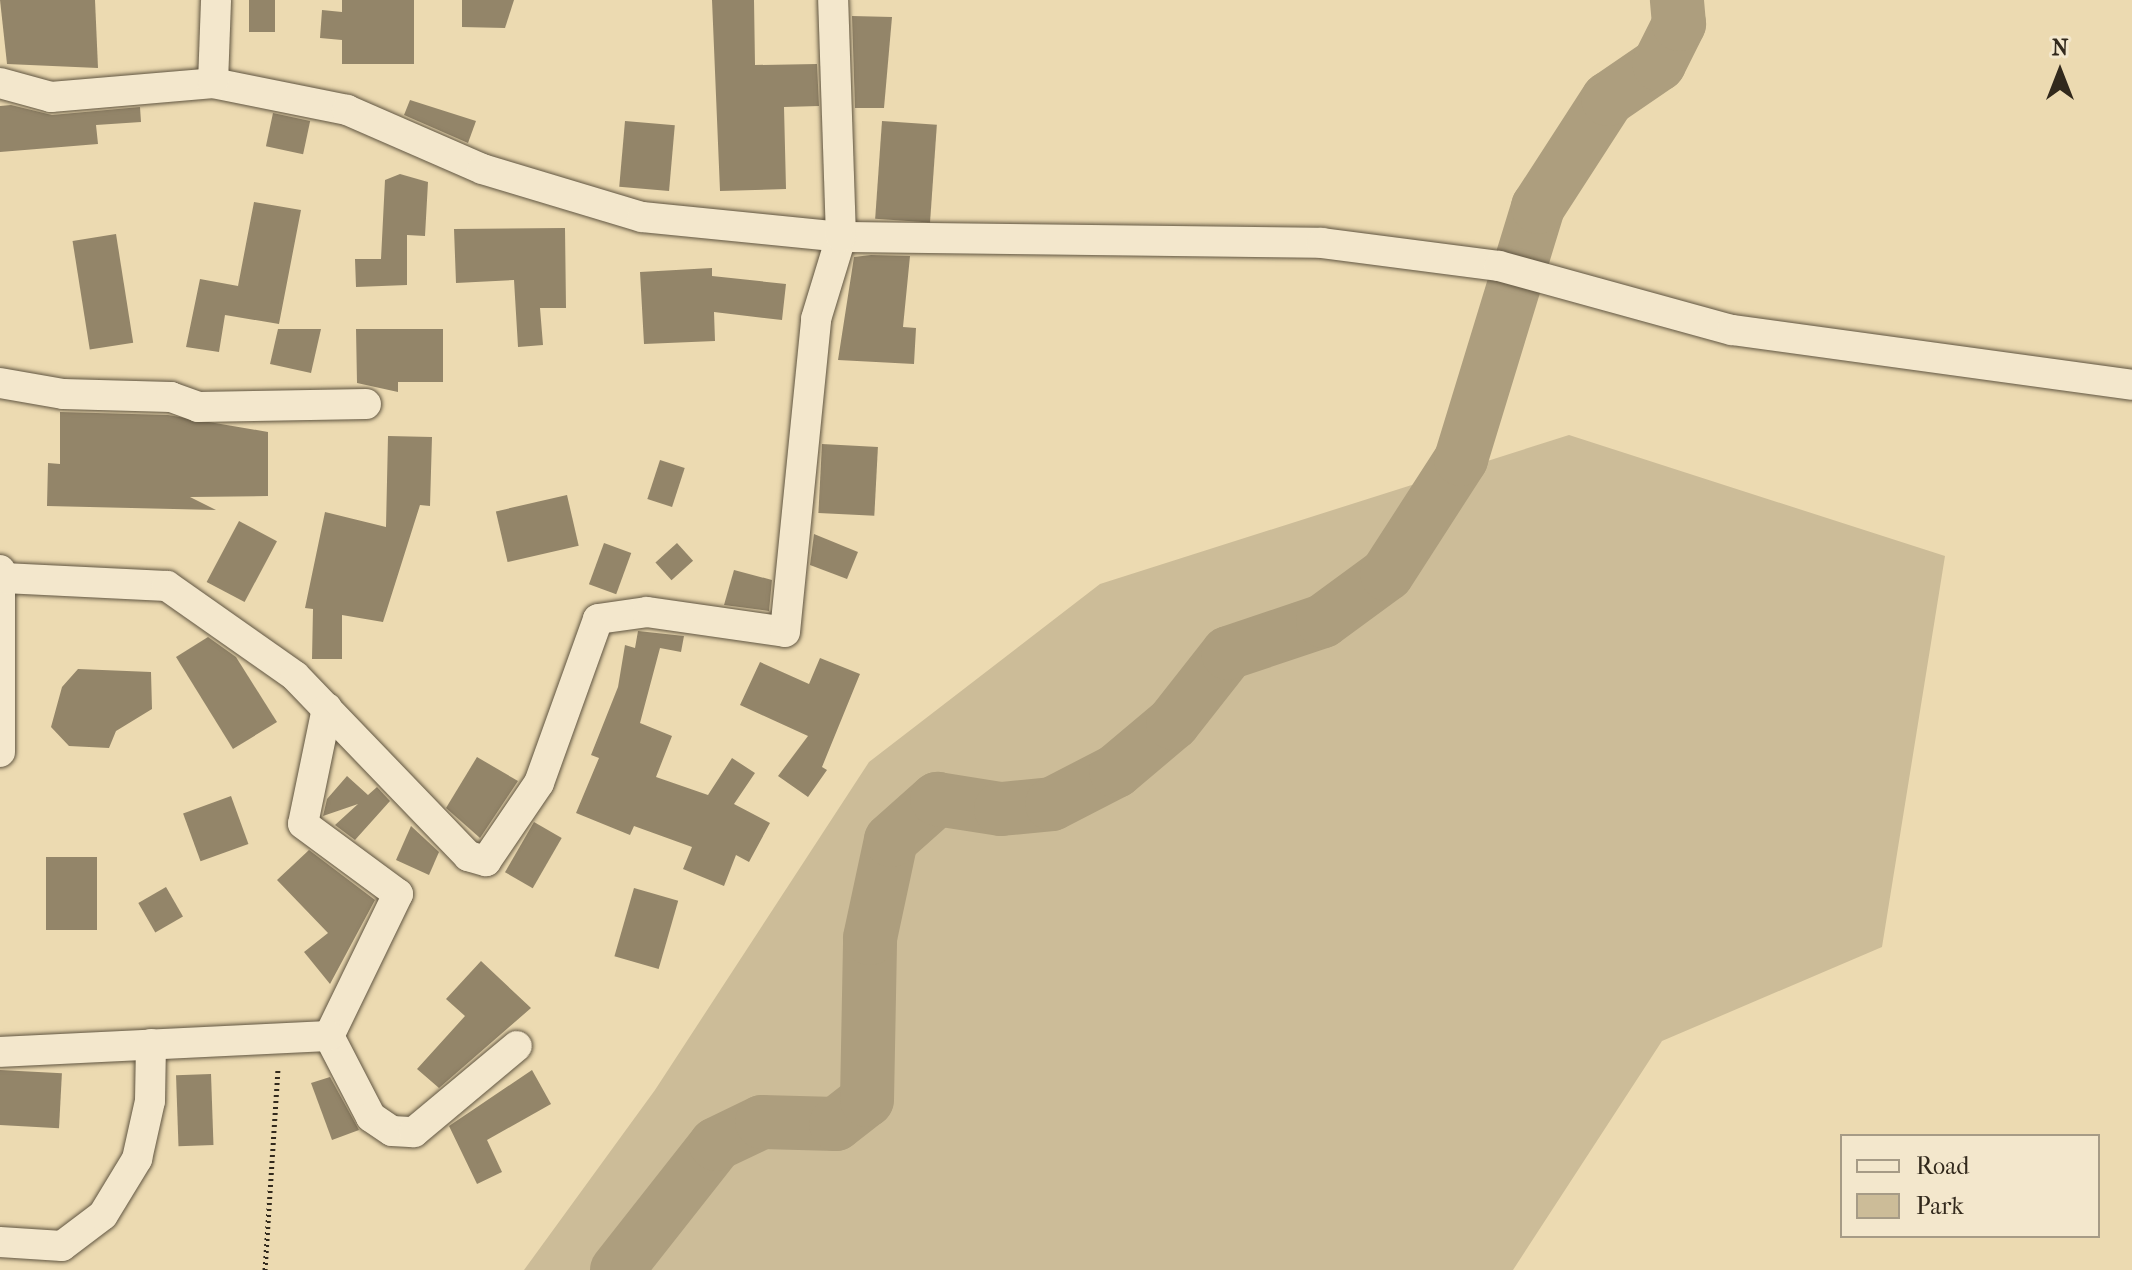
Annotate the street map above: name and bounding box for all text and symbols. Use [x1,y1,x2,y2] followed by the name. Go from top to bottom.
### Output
[2020,32,2100,112] north arrow
[2052,35,2068,61] text: N
[1840,1134,2100,1238] legend
[1916,1152,1969,1180] text: Road
[1916,1192,1964,1220] text: Park

